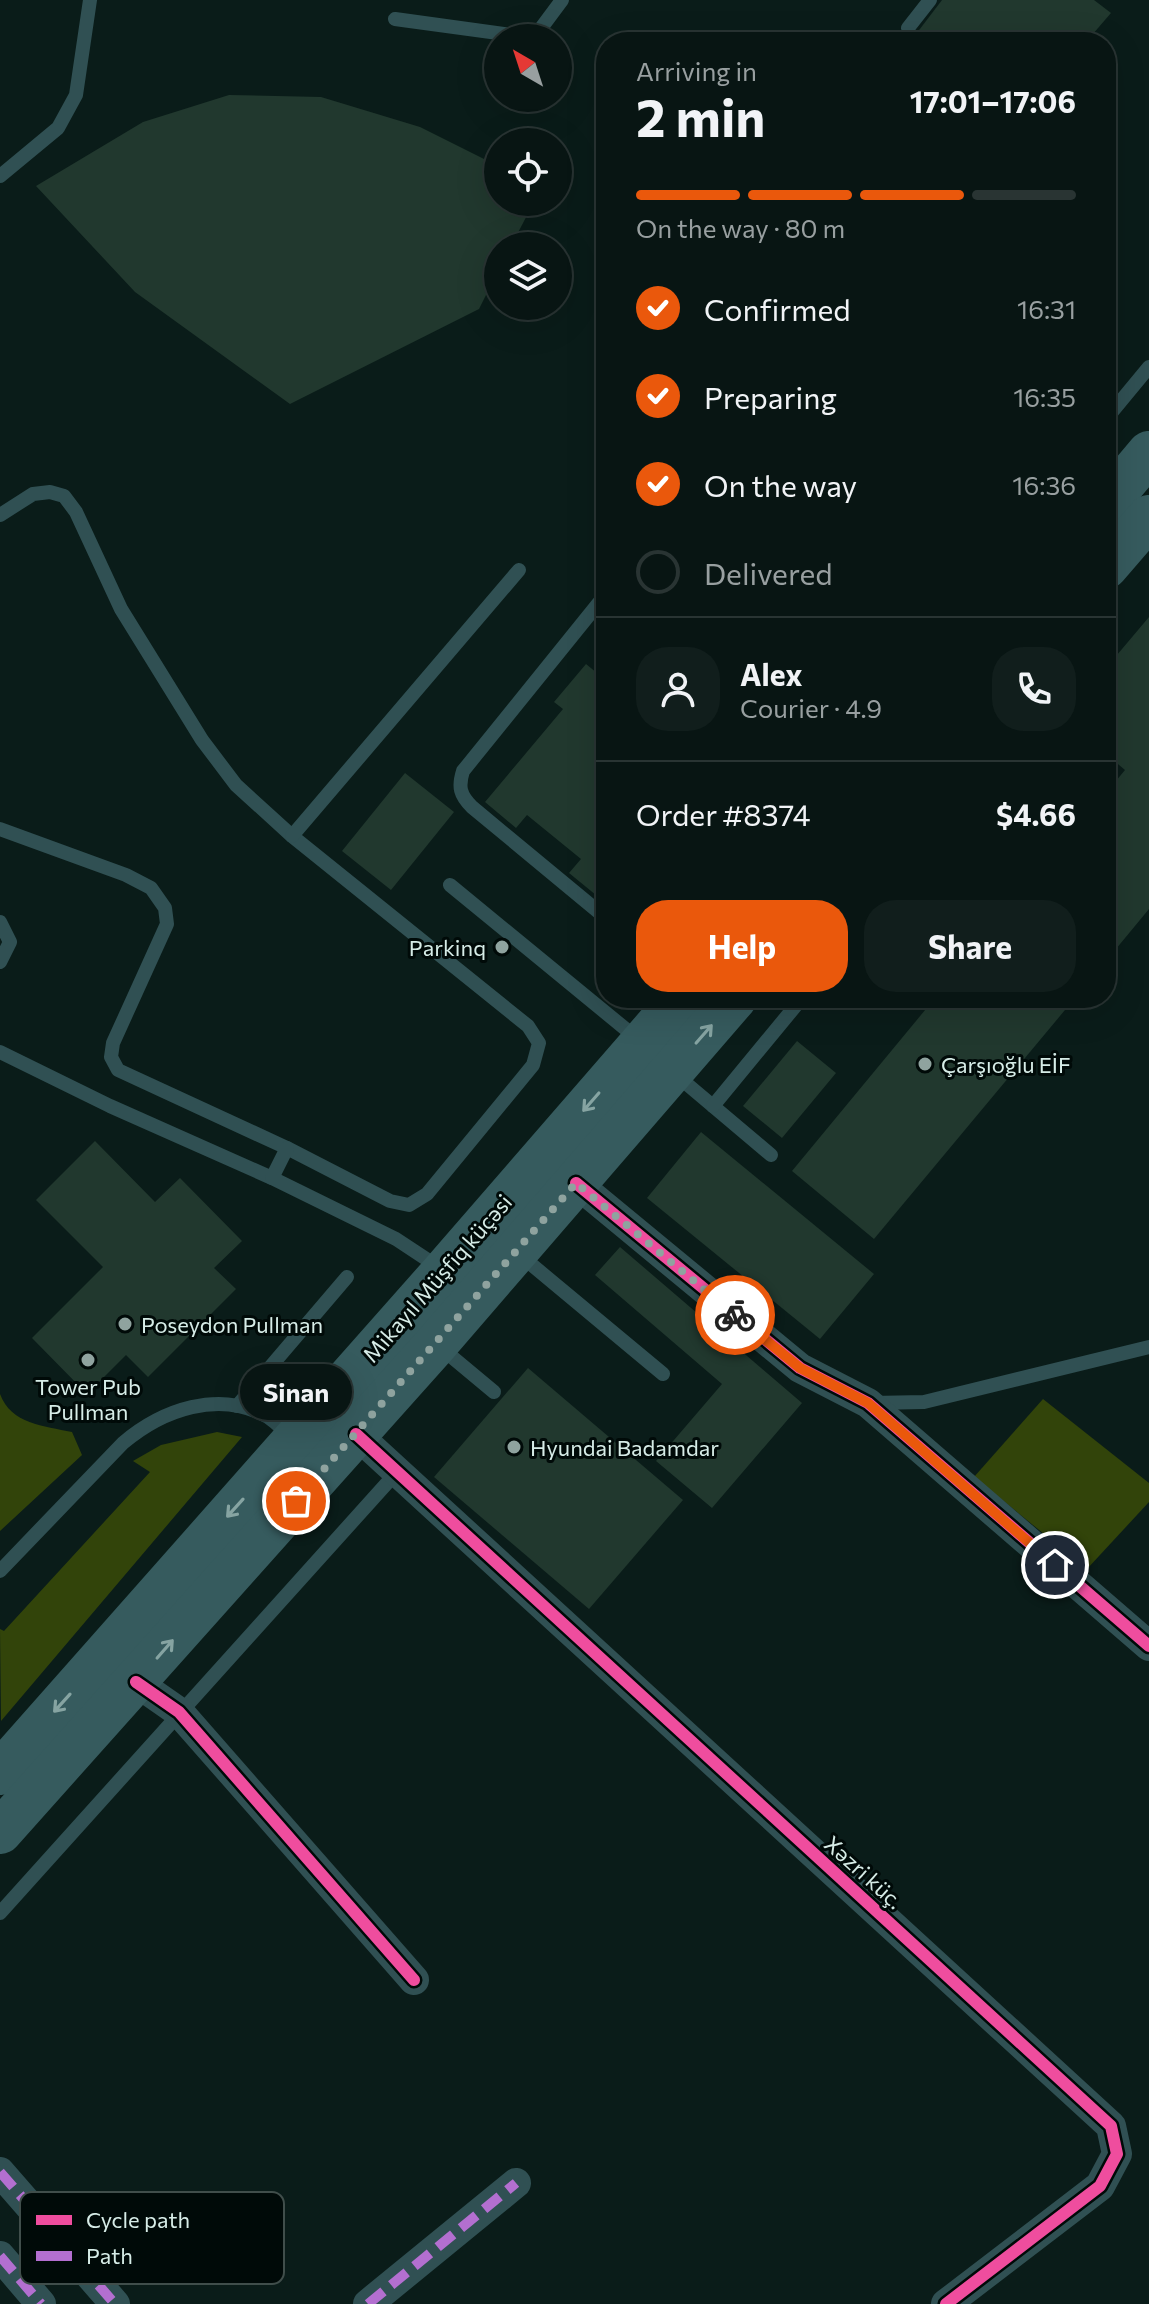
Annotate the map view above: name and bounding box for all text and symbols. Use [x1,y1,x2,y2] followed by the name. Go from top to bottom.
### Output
[484,24,572,112] north arrow
[484,24,572,320] map controls
[636,55,757,86] text: Arriving in
[910,82,1076,119] text: 17:01–17:06
[636,84,765,148] text: 2 min
[484,128,572,216] button: locate
[636,212,845,243] text: On the way · 80 m
[484,232,572,320] button: layers
[636,286,680,330] icon: check
[704,290,851,327] text: Confirmed
[1017,293,1076,324] text: 16:31
[636,374,680,418] icon: check
[704,378,837,415] text: Preparing
[1013,381,1076,412] text: 16:35
[636,462,680,506] icon: check
[704,466,857,503] text: On the way
[1012,469,1076,500] text: 16:36
[704,554,833,591] text: Delivered
[636,647,720,731] button: person
[992,647,1076,731] button: phone
[740,655,803,692] text: Alex
[740,692,882,723] text: Courier · 4.9
[636,795,811,832] text: Order #8374
[996,795,1076,832] text: $4.66
[636,900,848,992] button: Help
[864,900,1076,992] button: Share
[409,934,486,961] place label: Parkinq
[493,938,511,956] marker: Parkinq
[695,1024,713,1044] one-way arrow
[941,1051,1071,1078] place label: Çarşıoğlu EİF
[916,1055,934,1073] marker: Çarşıoğlu EİF
[582,1091,600,1112] one-way arrow
[357,1189,517,1367] street label: Mikayıl Müşfiq küçəsi
[695,1275,775,1355] courier
[713,1293,757,1337] icon: bike
[141,1311,323,1338] place label: Poseydon Pullman
[116,1315,134,1333] marker: Poseydon Pullman
[79,1351,97,1369] marker: Tower Pub Pullman
[240,1365,352,1421] callout: Sinan
[35,1373,141,1425] place label: Tower Pub Pullman
[263,1376,329,1407] text: Sinan
[530,1434,719,1461] place label: Hyundai Badamdar
[505,1438,523,1456] marker: Hyundai Badamdar
[262,1467,330,1535] pin
[274,1479,318,1523] icon: bag
[226,1498,244,1518] one-way arrow
[1021,1531,1089,1599] pin
[1033,1543,1077,1587] icon: home
[155,1640,173,1660] one-way arrow
[54,1692,72,1712] one-way arrow
[819,1830,909,1914] street label: Xəzri küç.
[20,2192,284,2284] legend
[86,2206,190,2233] text: Cycle path
[86,2242,133,2269] text: Path

